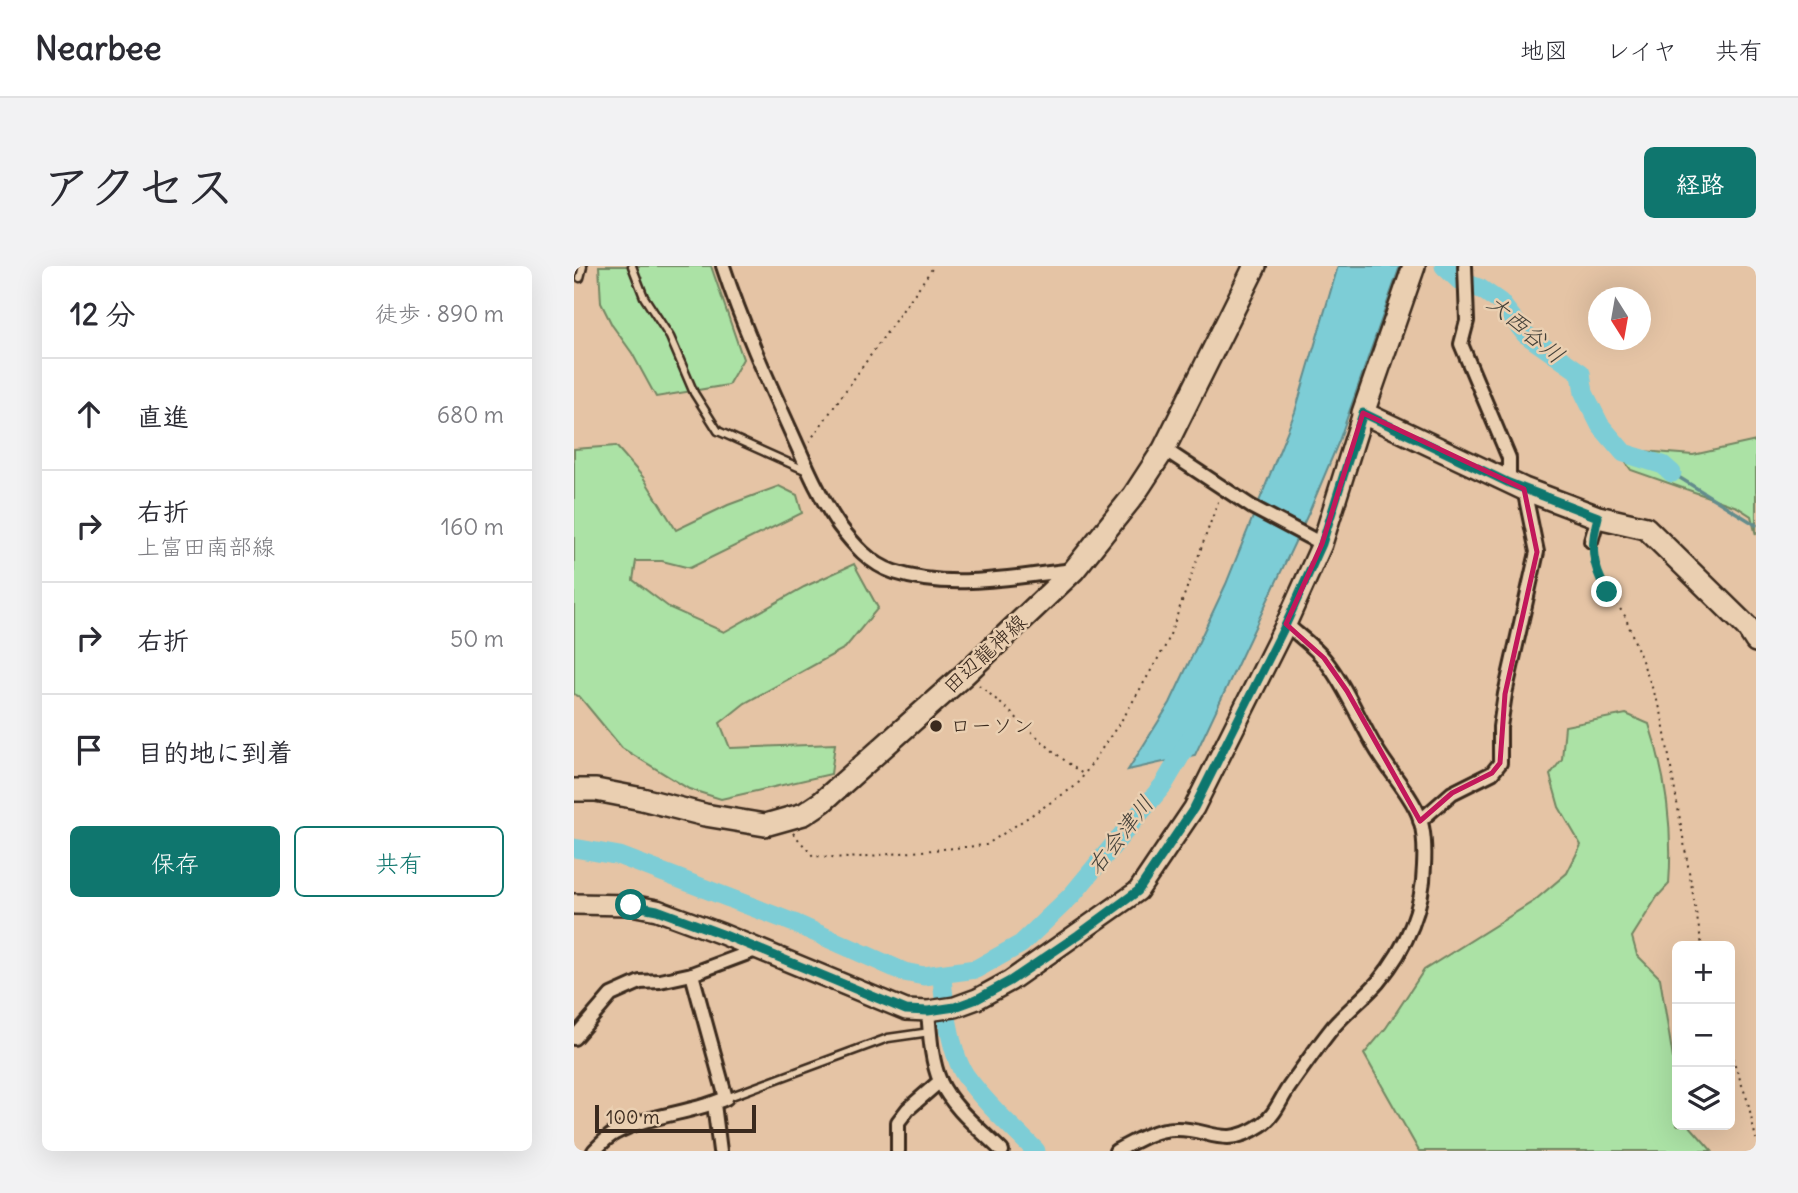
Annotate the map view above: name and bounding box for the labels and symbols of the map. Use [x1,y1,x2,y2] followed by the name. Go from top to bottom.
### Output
[1588,287,1651,350] north arrow
[1482,288,1571,369] water label: 大西谷川
[1591,576,1622,607] route end
[937,608,1032,699] street label: 田辺龍神線
[950,712,1034,739] place label: ローソン
[928,718,944,734] marker: ローソン
[1080,790,1159,880] water label: 右会津川
[615,889,646,920] route start
[595,1102,756,1134] scale bar

